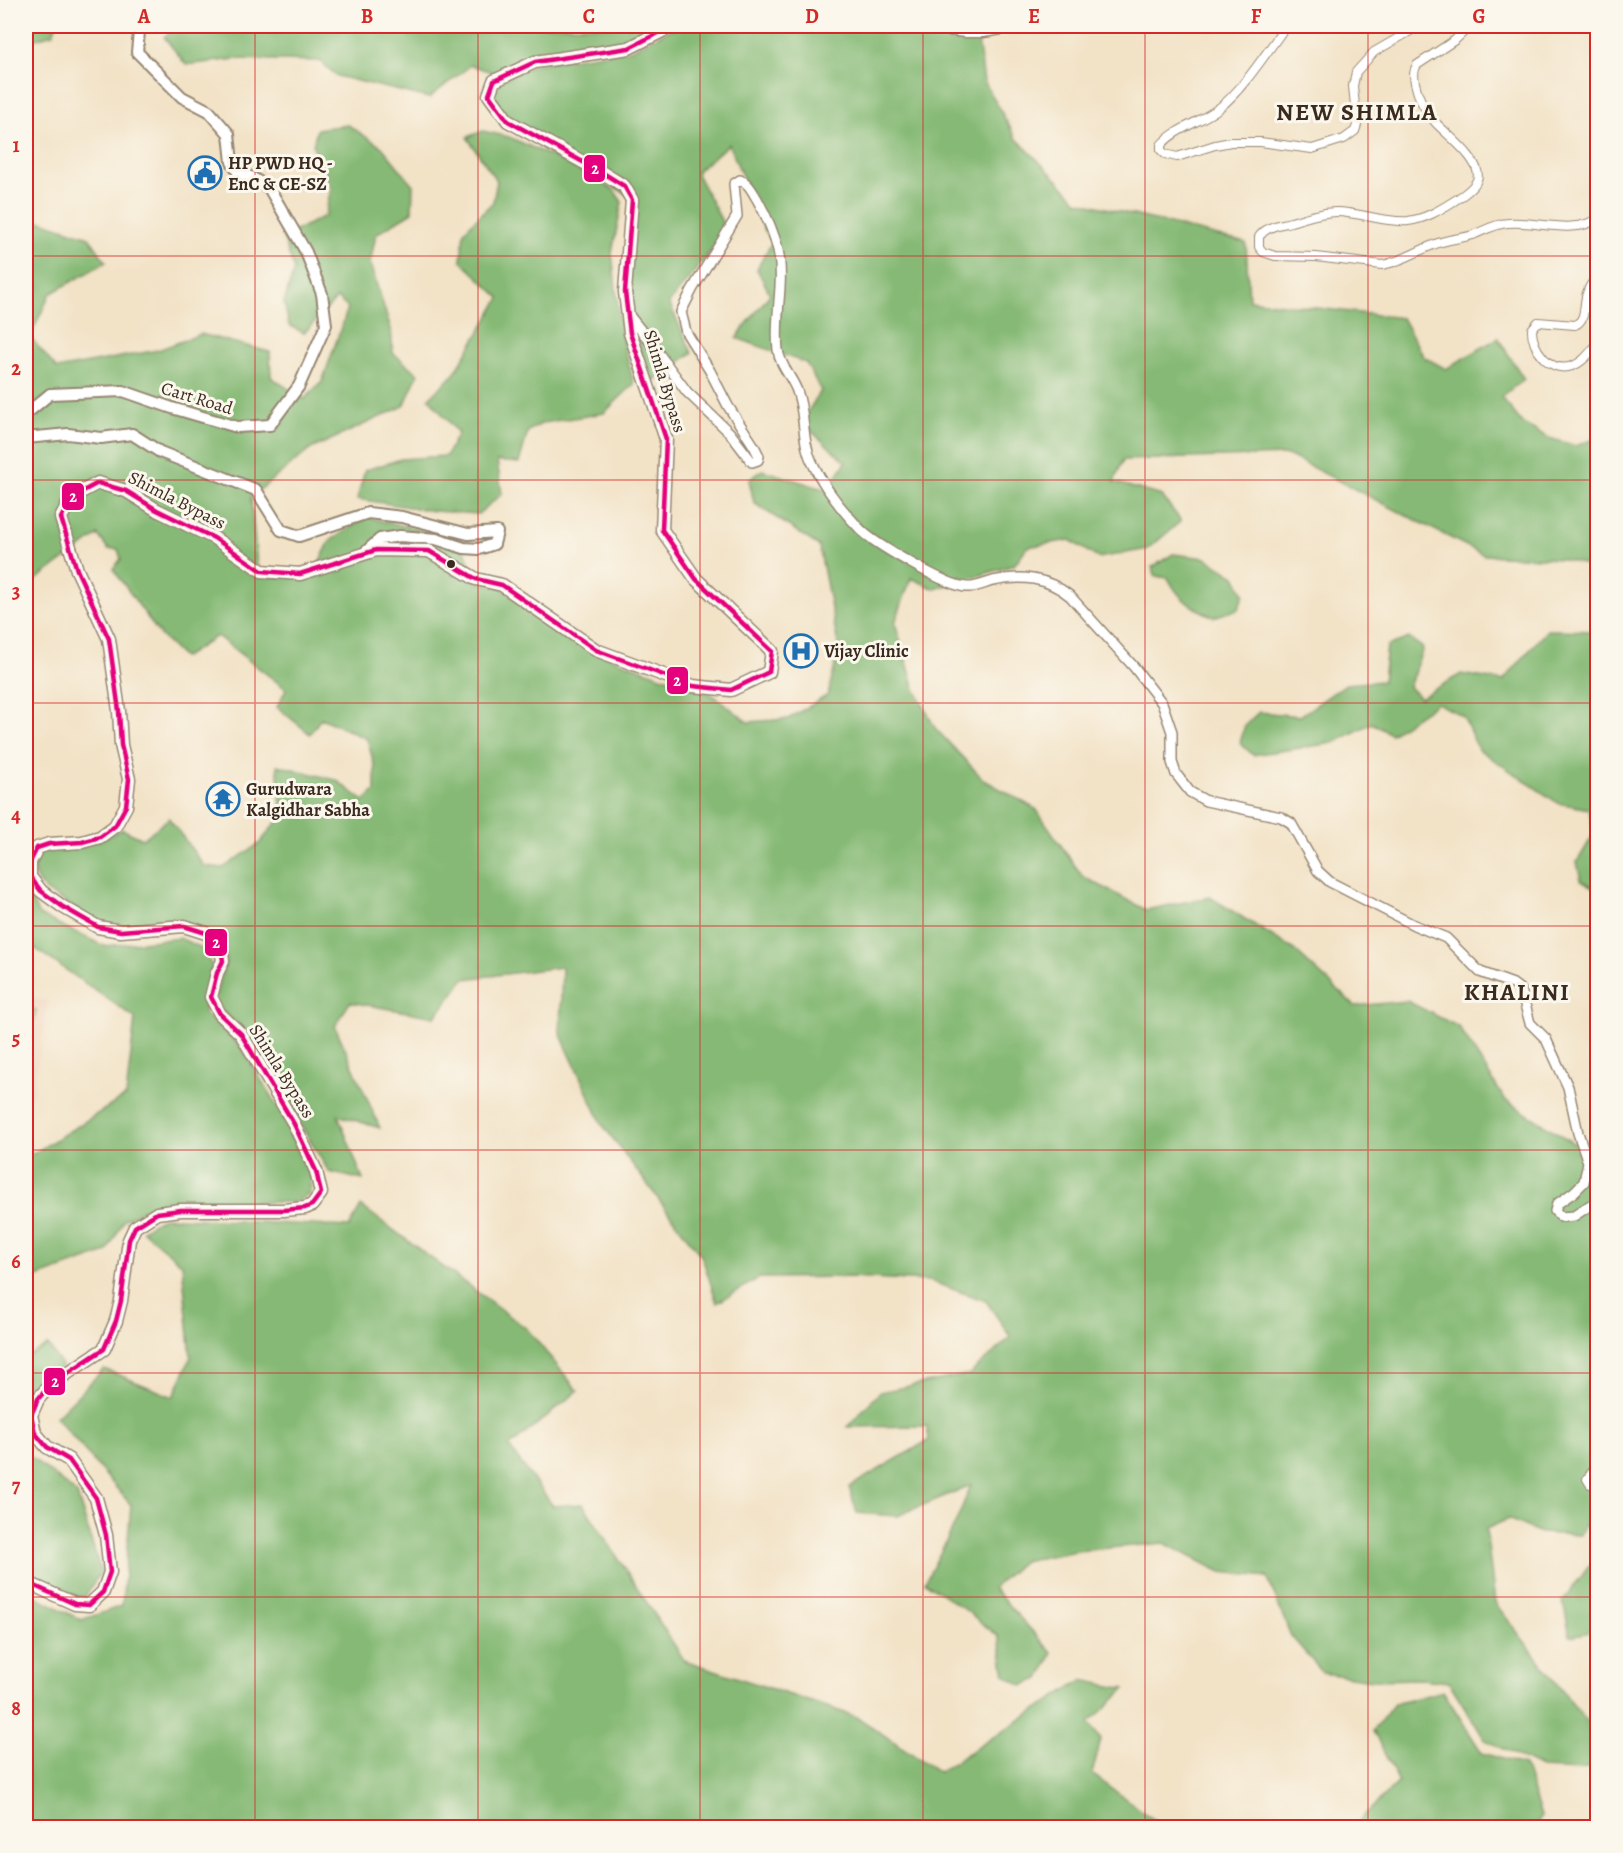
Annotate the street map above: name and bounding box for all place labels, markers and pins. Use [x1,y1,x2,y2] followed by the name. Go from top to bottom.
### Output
[228,151,333,196] place label: HP PWD HQ - EnC & CE-SZ
[187,155,223,191] public building icon: HP PWD HQ - EnC & CE-SZ
[445,558,457,570] unlabelled marker
[783,633,819,669] hospital icon: Vijay Clinic
[823,639,909,663] place label: Vijay Clinic
[246,777,370,822] place label: Gurudwara Kalgidhar Sabha
[205,781,241,817] temple icon: Gurudwara Kalgidhar Sabha

